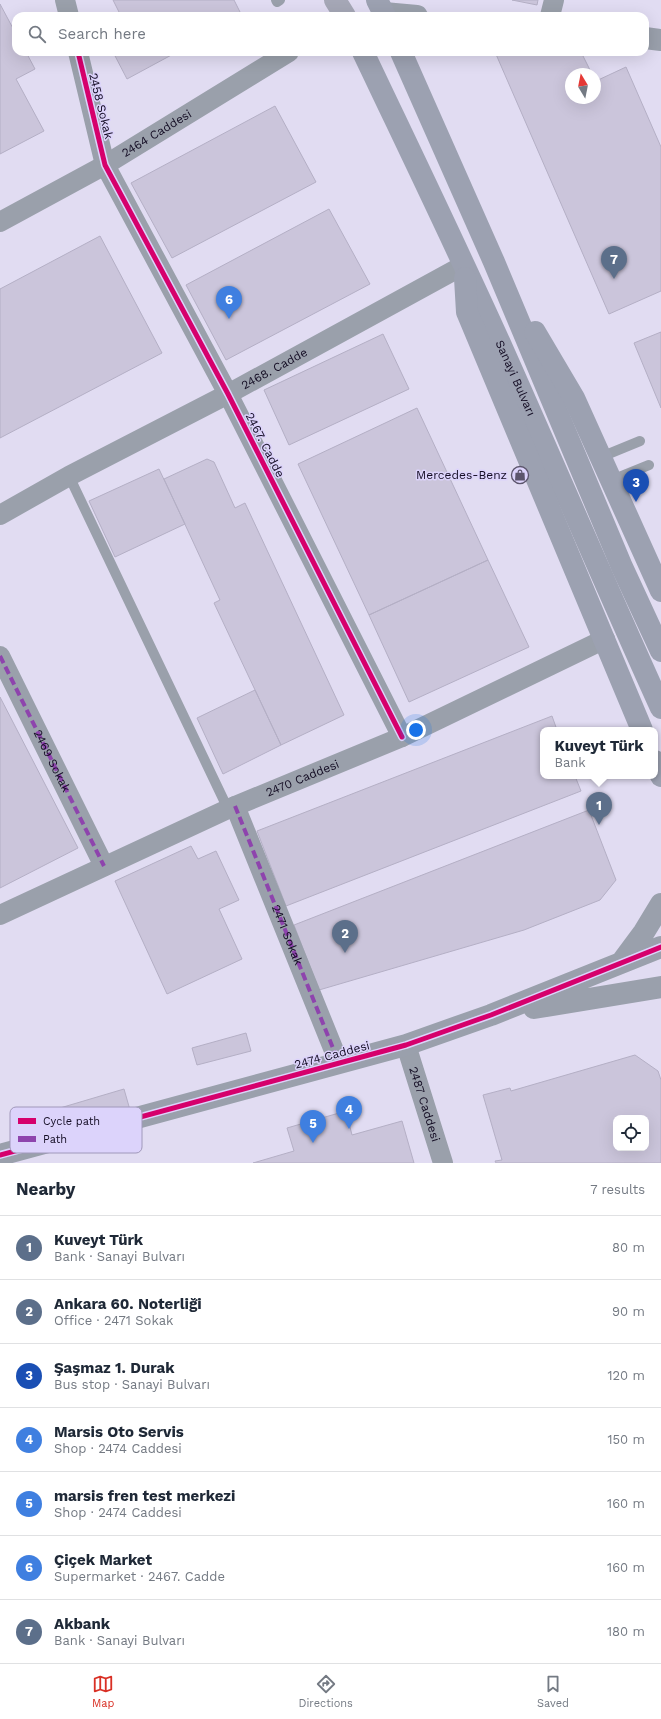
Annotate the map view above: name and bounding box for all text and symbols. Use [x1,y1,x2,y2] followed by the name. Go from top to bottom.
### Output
[12,12,649,56] search box
[26,23,48,45] icon: search
[58,25,146,43] text: Search here
[565,68,601,104] north arrow
[86,72,116,141] street label: 2458 Sokak
[119,107,194,160] street label: 2464 Caddesi
[601,246,627,279] pin: 7
[216,286,242,319] pin: 6
[493,338,538,418] street label: Sanayi Bulvarı
[239,345,310,392] street label: 2468. Cadde
[243,410,287,480] street label: 2467. Cadde
[510,465,530,485] shop icon: Mercedes-Benz
[416,468,507,482] place label: Mercedes-Benz
[623,469,649,502] pin: 3
[406,720,426,740] your location
[31,727,73,795] street label: 2469 Sokak
[540,727,658,779] popup
[554,737,644,755] text: Kuveyt Türk
[554,755,586,770] text: Bank
[264,757,341,800] street label: 2470 Caddesi
[586,792,612,825] pin: 1
[269,903,306,967] street label: 2471 Sokak
[332,920,358,953] pin: 2
[293,1038,371,1072] street label: 2474 Caddesi
[406,1065,443,1143] street label: 2487 Caddesi
[336,1096,362,1129] pin: 4
[10,1107,142,1153] legend
[300,1110,326,1143] pin: 5
[43,1115,100,1128] text: Cycle path
[613,1115,649,1151] map controls
[613,1115,649,1151] button: locate
[43,1133,67,1146] text: Path
[16,1179,75,1199] text: Nearby
[590,1182,645,1197] text: 7 results
[54,1231,143,1249] text: Kuveyt Türk
[26,1240,32,1255] text: 1
[612,1240,645,1255] text: 80 m
[54,1249,185,1264] text: Bank · Sanayi Bulvarı
[54,1295,202,1313] text: Ankara 60. Noterliği
[25,1304,33,1319] text: 2
[612,1304,645,1319] text: 90 m
[54,1313,173,1328] text: Office · 2471 Sokak
[54,1359,175,1377] text: Şaşmaz 1. Durak
[25,1368,33,1383] text: 3
[607,1368,645,1383] text: 120 m
[54,1377,210,1392] text: Bus stop · Sanayi Bulvarı
[54,1423,184,1441] text: Marsis Oto Servis
[25,1432,33,1447] text: 4
[607,1432,645,1447] text: 150 m
[54,1441,182,1456] text: Shop · 2474 Caddesi
[54,1487,235,1505] text: marsis fren test merkezi
[25,1496,33,1511] text: 5
[607,1496,645,1511] text: 160 m
[54,1505,182,1520] text: Shop · 2474 Caddesi
[54,1551,152,1569] text: Çiçek Market
[25,1560,33,1575] text: 6
[607,1560,645,1575] text: 160 m
[54,1569,225,1584] text: Supermarket · 2467. Cadde
[54,1615,110,1633] text: Akbank
[25,1624,33,1639] text: 7
[607,1624,645,1639] text: 180 m
[54,1633,185,1648] text: Bank · Sanayi Bulvarı
[92,1673,114,1710] tab: Map
[299,1673,353,1710] tab: Directions
[537,1673,569,1710] tab: Saved

